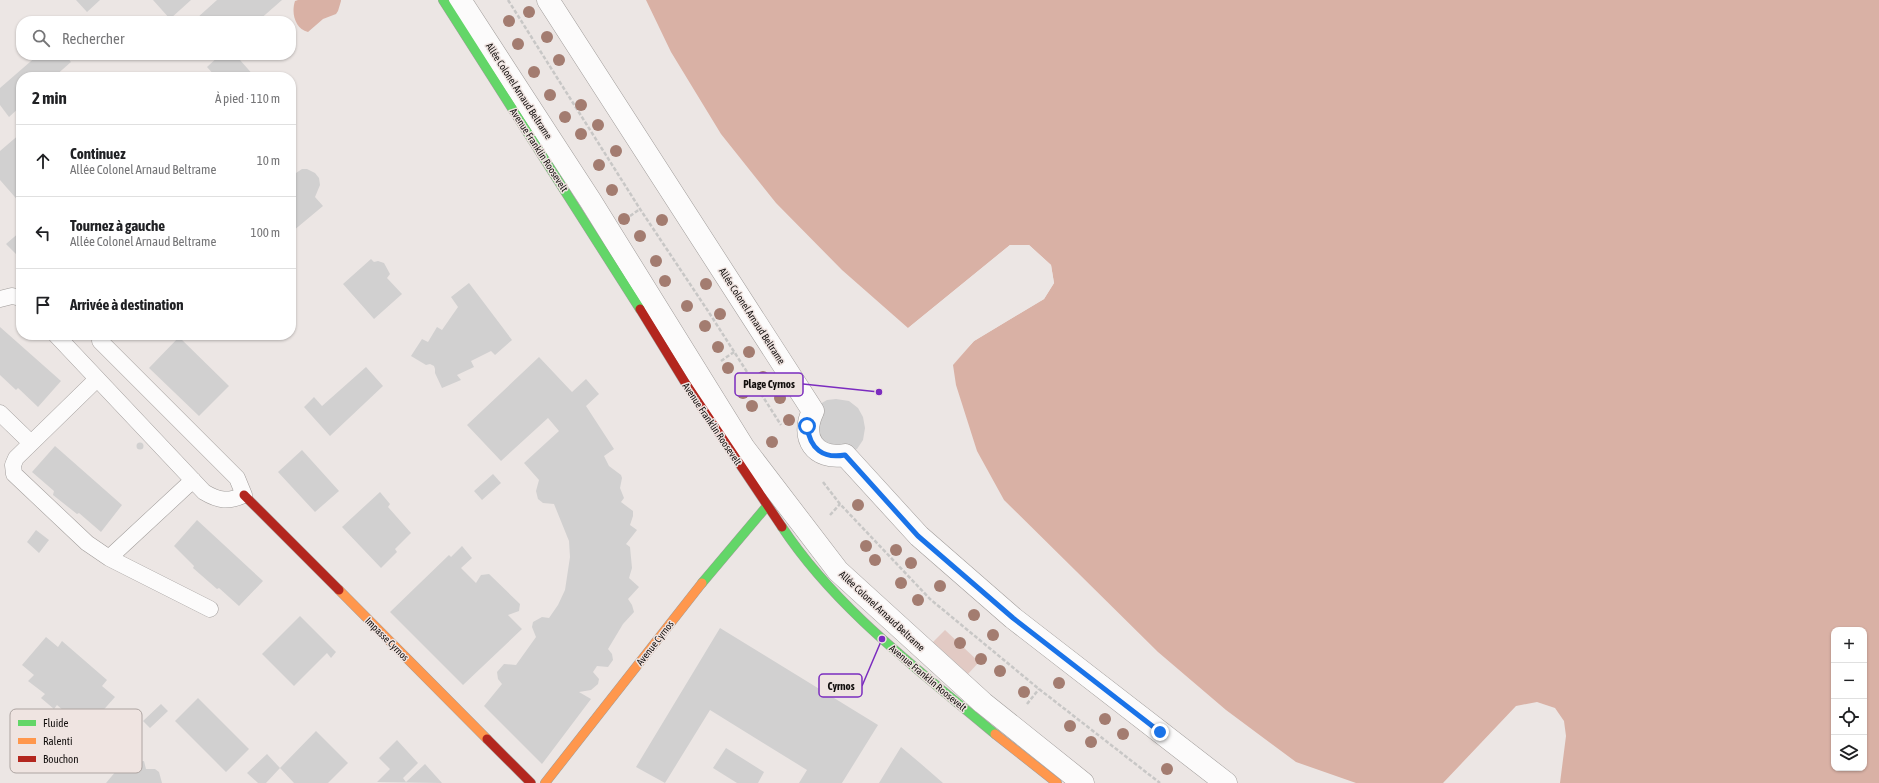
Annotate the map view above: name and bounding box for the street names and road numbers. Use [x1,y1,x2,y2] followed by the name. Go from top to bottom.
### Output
[484,41,555,142] street label: Allée Colonel Arnaud Beltrame
[508,106,570,194] street label: Avenue Franklin Roosevelt
[717,266,788,367] street label: Allée Colonel Arnaud Beltrame
[680,381,744,467] street label: Avenue Franklin Roosevelt
[837,569,927,654] street label: Allée Colonel Arnaud Beltrame
[363,615,411,663] street label: Impasse Cyrnos
[634,618,676,668] street label: Avenue Cyrnos
[887,643,969,714] street label: Avenue Franklin Roosevelt

